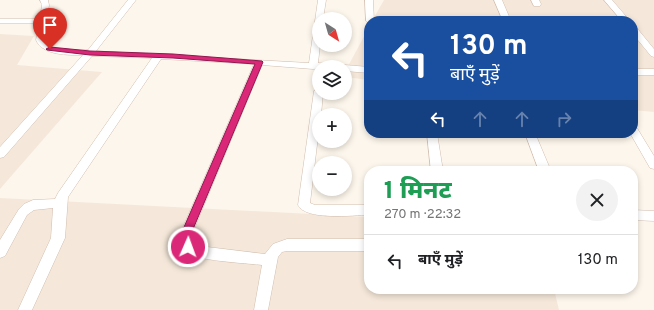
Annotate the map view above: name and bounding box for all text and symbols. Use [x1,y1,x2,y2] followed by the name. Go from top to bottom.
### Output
[33,8,67,49] pin
[312,12,352,52] north arrow
[312,12,352,196] map controls
[39,14,61,36] icon: arrive
[450,29,528,65] text: 130 m
[384,32,436,84] icon: left
[312,60,352,100] button: layers
[450,64,500,87] text: बाएँ मुड़ें
[312,108,352,148] button: +
[427,108,449,130] icon: left
[469,108,491,130] icon: ahead
[511,108,533,130] icon: ahead
[553,108,575,130] icon: right
[312,156,352,196] button: −
[384,177,452,207] text: 1 मिनट
[576,179,618,221] button: close
[384,207,461,223] text: 270 m · 22:32
[167,226,209,268] position arrow
[384,250,406,272] icon: left
[418,251,463,270] text: बाएँ मुड़ें
[578,251,618,270] text: 130 m

